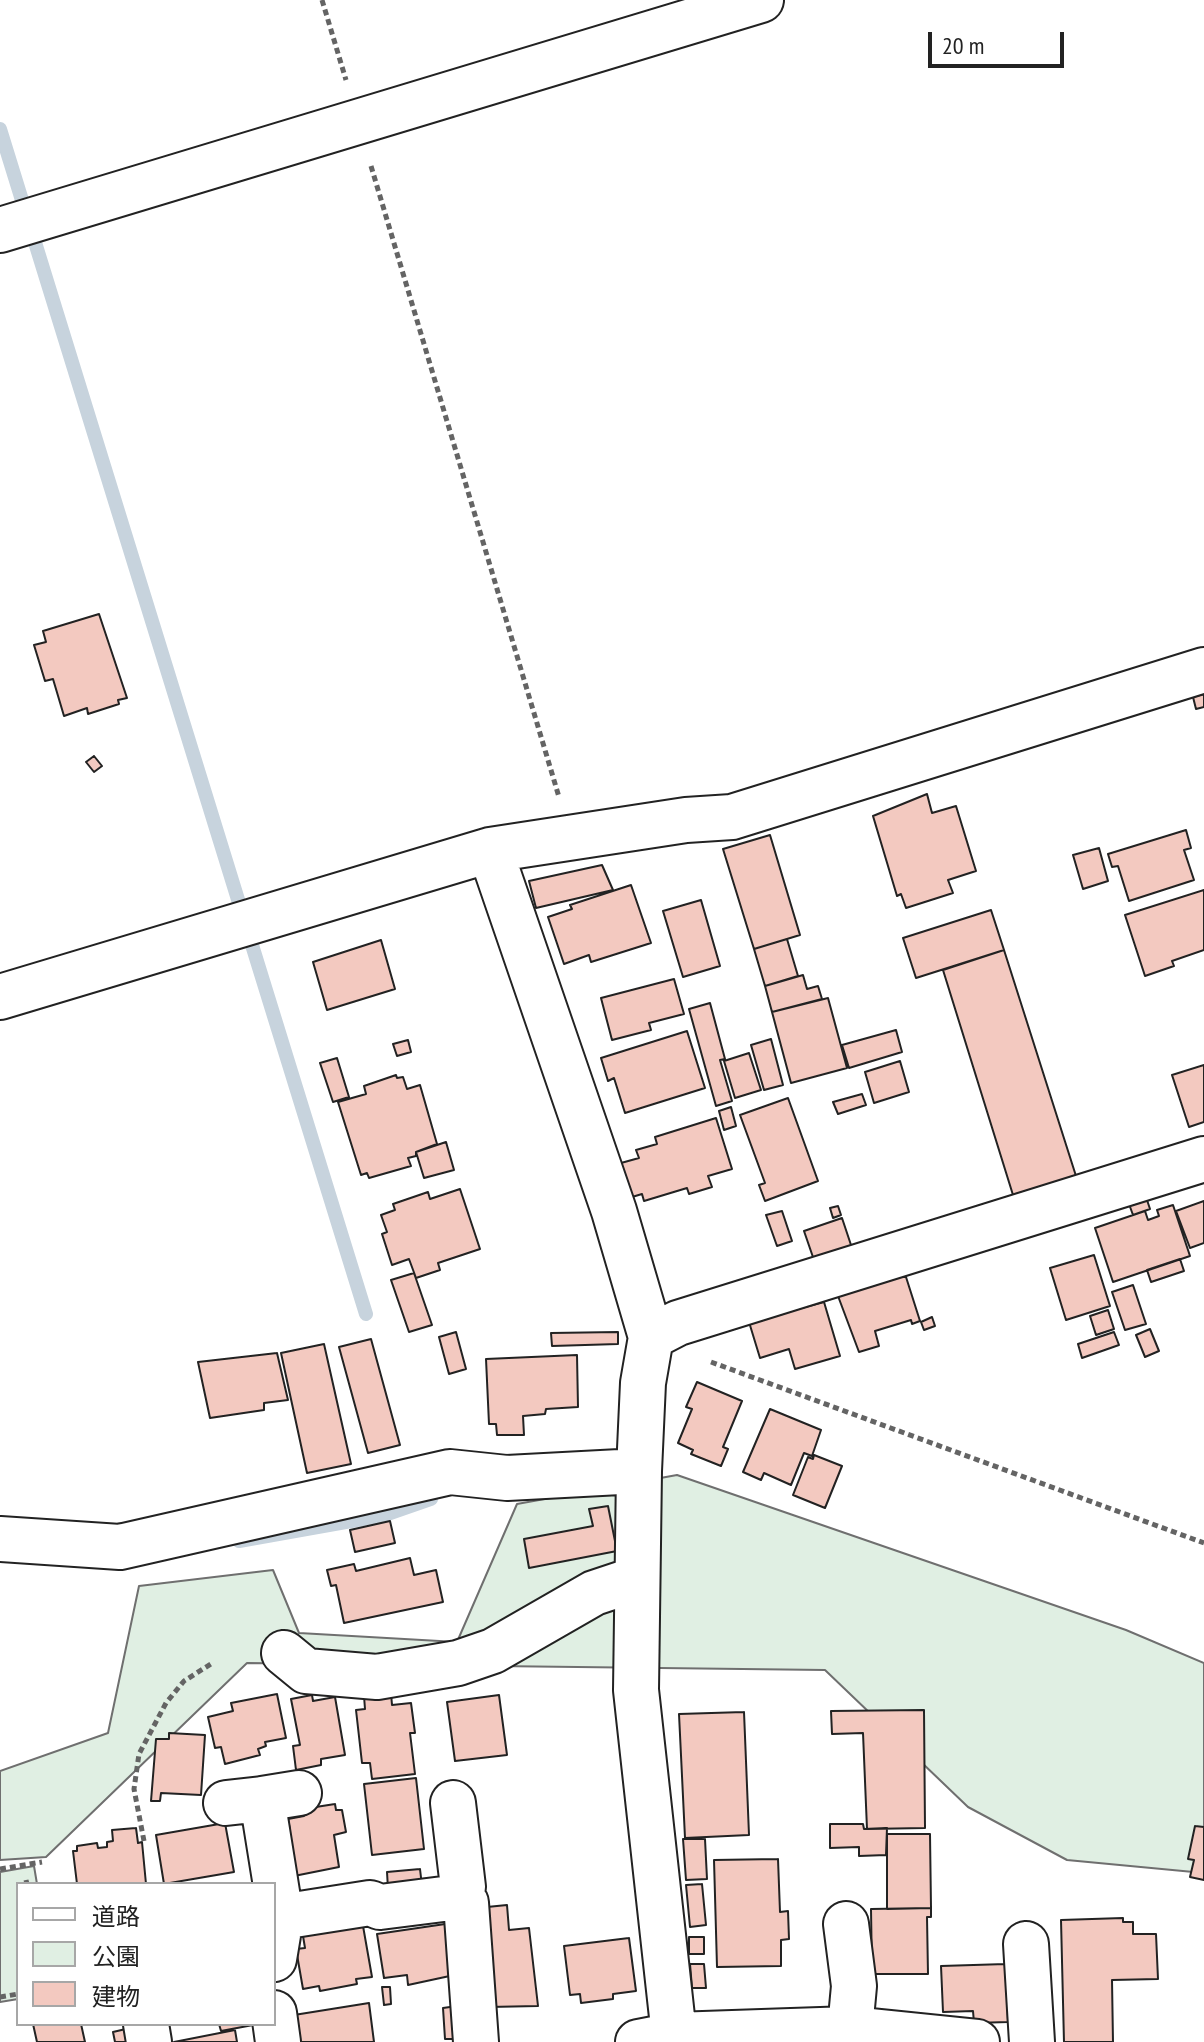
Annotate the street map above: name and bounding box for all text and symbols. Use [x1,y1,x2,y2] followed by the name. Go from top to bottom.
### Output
[932,16,1068,66] scale bar
[942,30,984,61] text: 20 m
[16,1882,276,2026] legend
[92,1901,140,1932] text: 道路
[92,1941,140,1972] text: 公園
[92,1981,140,2012] text: 建物

